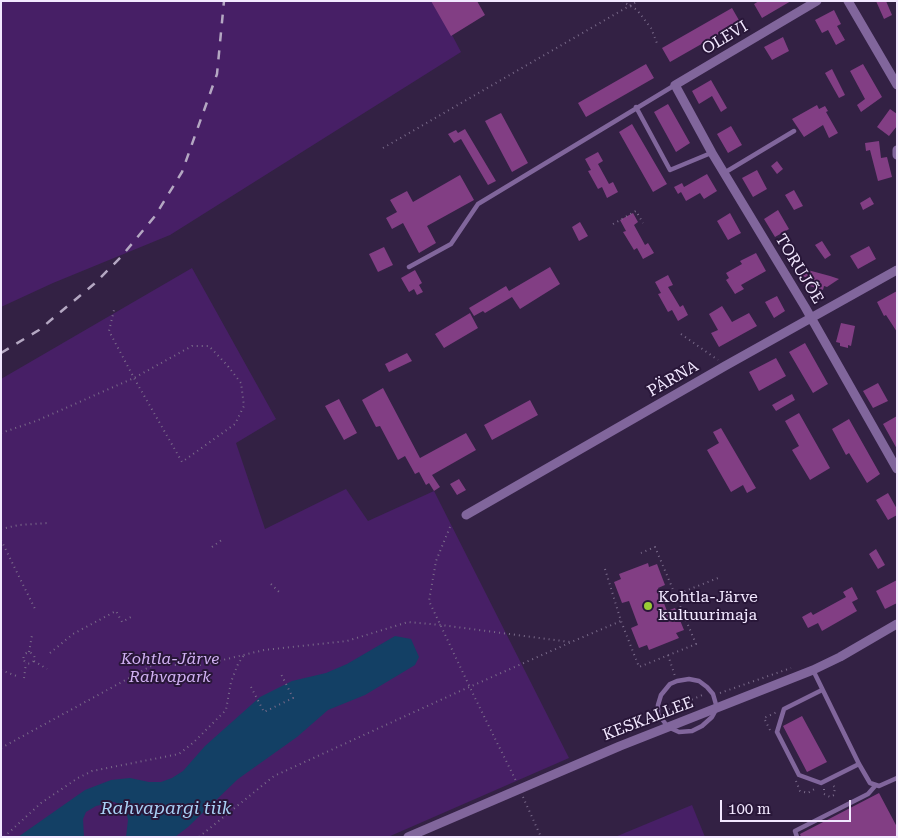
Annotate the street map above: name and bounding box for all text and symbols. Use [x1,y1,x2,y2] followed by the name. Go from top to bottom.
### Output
[699,17,751,59] street label: OLEVI
[771,231,827,307] street label: TORUJÕE
[644,357,702,401] street label: PÄRNA
[658,587,758,625] place label: Kohtla-Järve kultuurimaja
[642,600,654,612] marker: Kohtla-Järve kultuurimaja
[121,649,219,687] park label: Kohtla-Järve Rahvapark
[600,693,696,745] street label: KESKALLEE
[723,790,854,822] scale bar
[100,798,232,820] water label: Rahvapargi tiik
[728,800,771,818] text: 100 m

